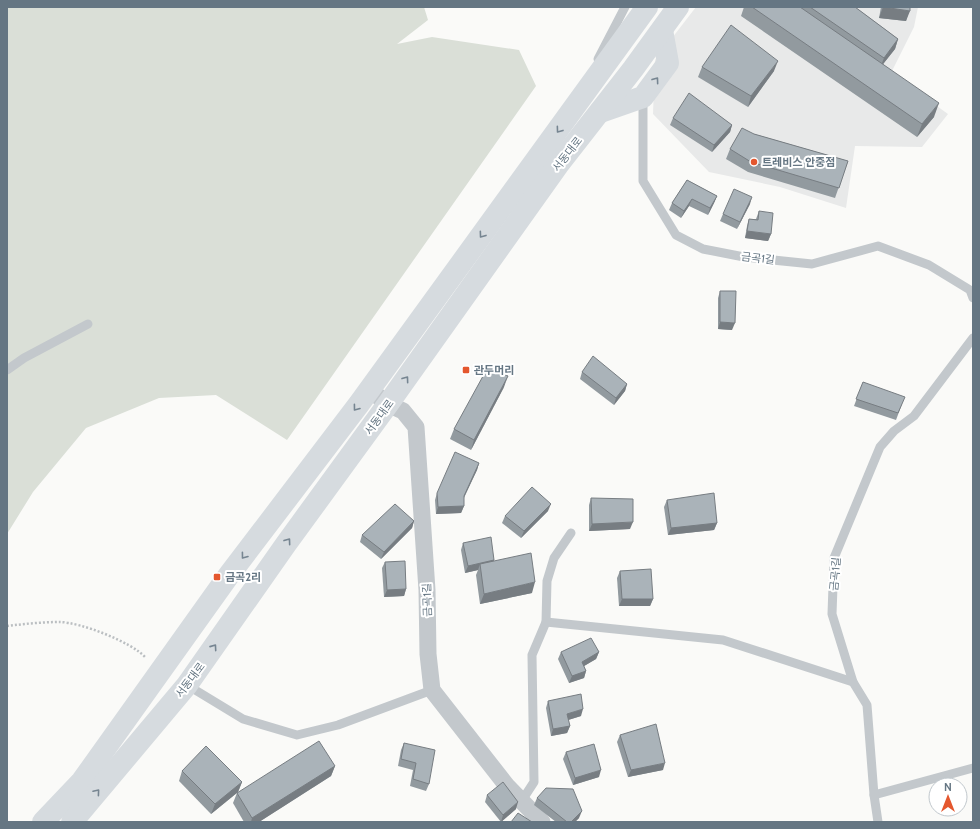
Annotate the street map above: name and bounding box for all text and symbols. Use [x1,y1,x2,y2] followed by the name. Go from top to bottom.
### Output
[651,77,658,84] one-way arrow
[557,125,564,132] one-way arrow
[549,134,585,174] street label: 서동대로
[762,155,835,169] place label: 트레비스 안중점
[749,157,759,167] marker: 트레비스 안중점
[480,230,487,237] one-way arrow
[740,249,776,267] street label: 금곡1길
[474,363,514,377] place label: 관두머리
[461,365,471,375] marker: 관두머리
[401,377,408,384] one-way arrow
[361,397,397,437] street label: 서동대로
[354,403,361,410] one-way arrow
[283,538,290,545] one-way arrow
[241,551,248,558] one-way arrow
[827,556,843,592] street label: 금곡1길
[225,570,261,584] place label: 금곡2리
[212,572,222,582] marker: 금곡2리
[419,583,435,617] street label: 금곡1길
[209,645,216,652] one-way arrow
[172,660,208,700] street label: 서동대로
[928,777,968,817] north arrow
[944,780,952,794] text: N
[93,790,100,797] one-way arrow

